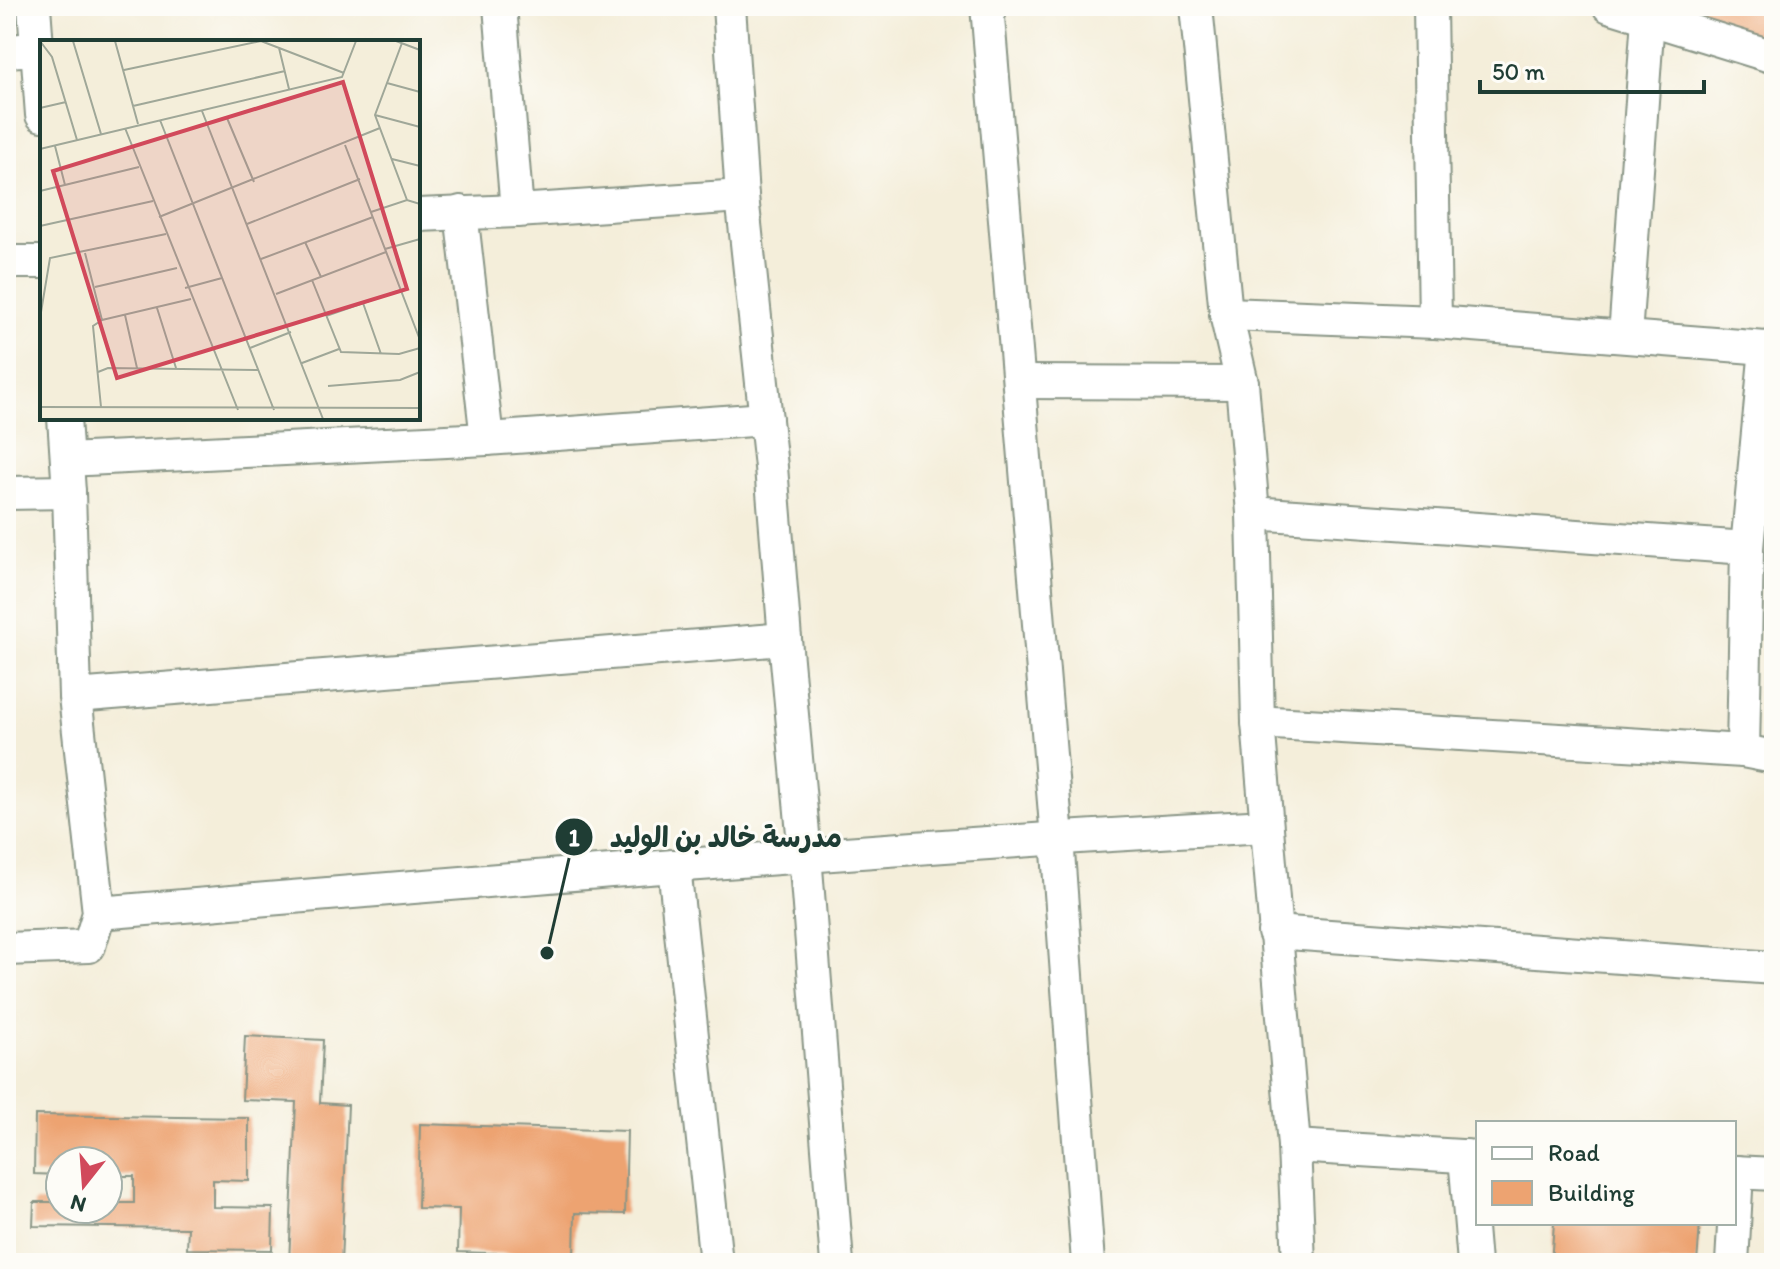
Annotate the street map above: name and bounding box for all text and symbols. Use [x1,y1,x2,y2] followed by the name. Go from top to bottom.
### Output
[40,40,420,420] inset map
[1480,44,1704,94] scale bar
[1492,57,1545,86] text: 50 m
[554,811,858,863] callout: مدرسة خالد بن الوليد
[610,820,842,856] text: مدرسة خالد بن الوليد
[568,823,580,852] text: 1
[1476,1121,1736,1225] legend
[1548,1138,1600,1167] text: Road
[44,1145,124,1225] north arrow
[1548,1178,1635,1207] text: Building
[67,1189,89,1219] text: N

